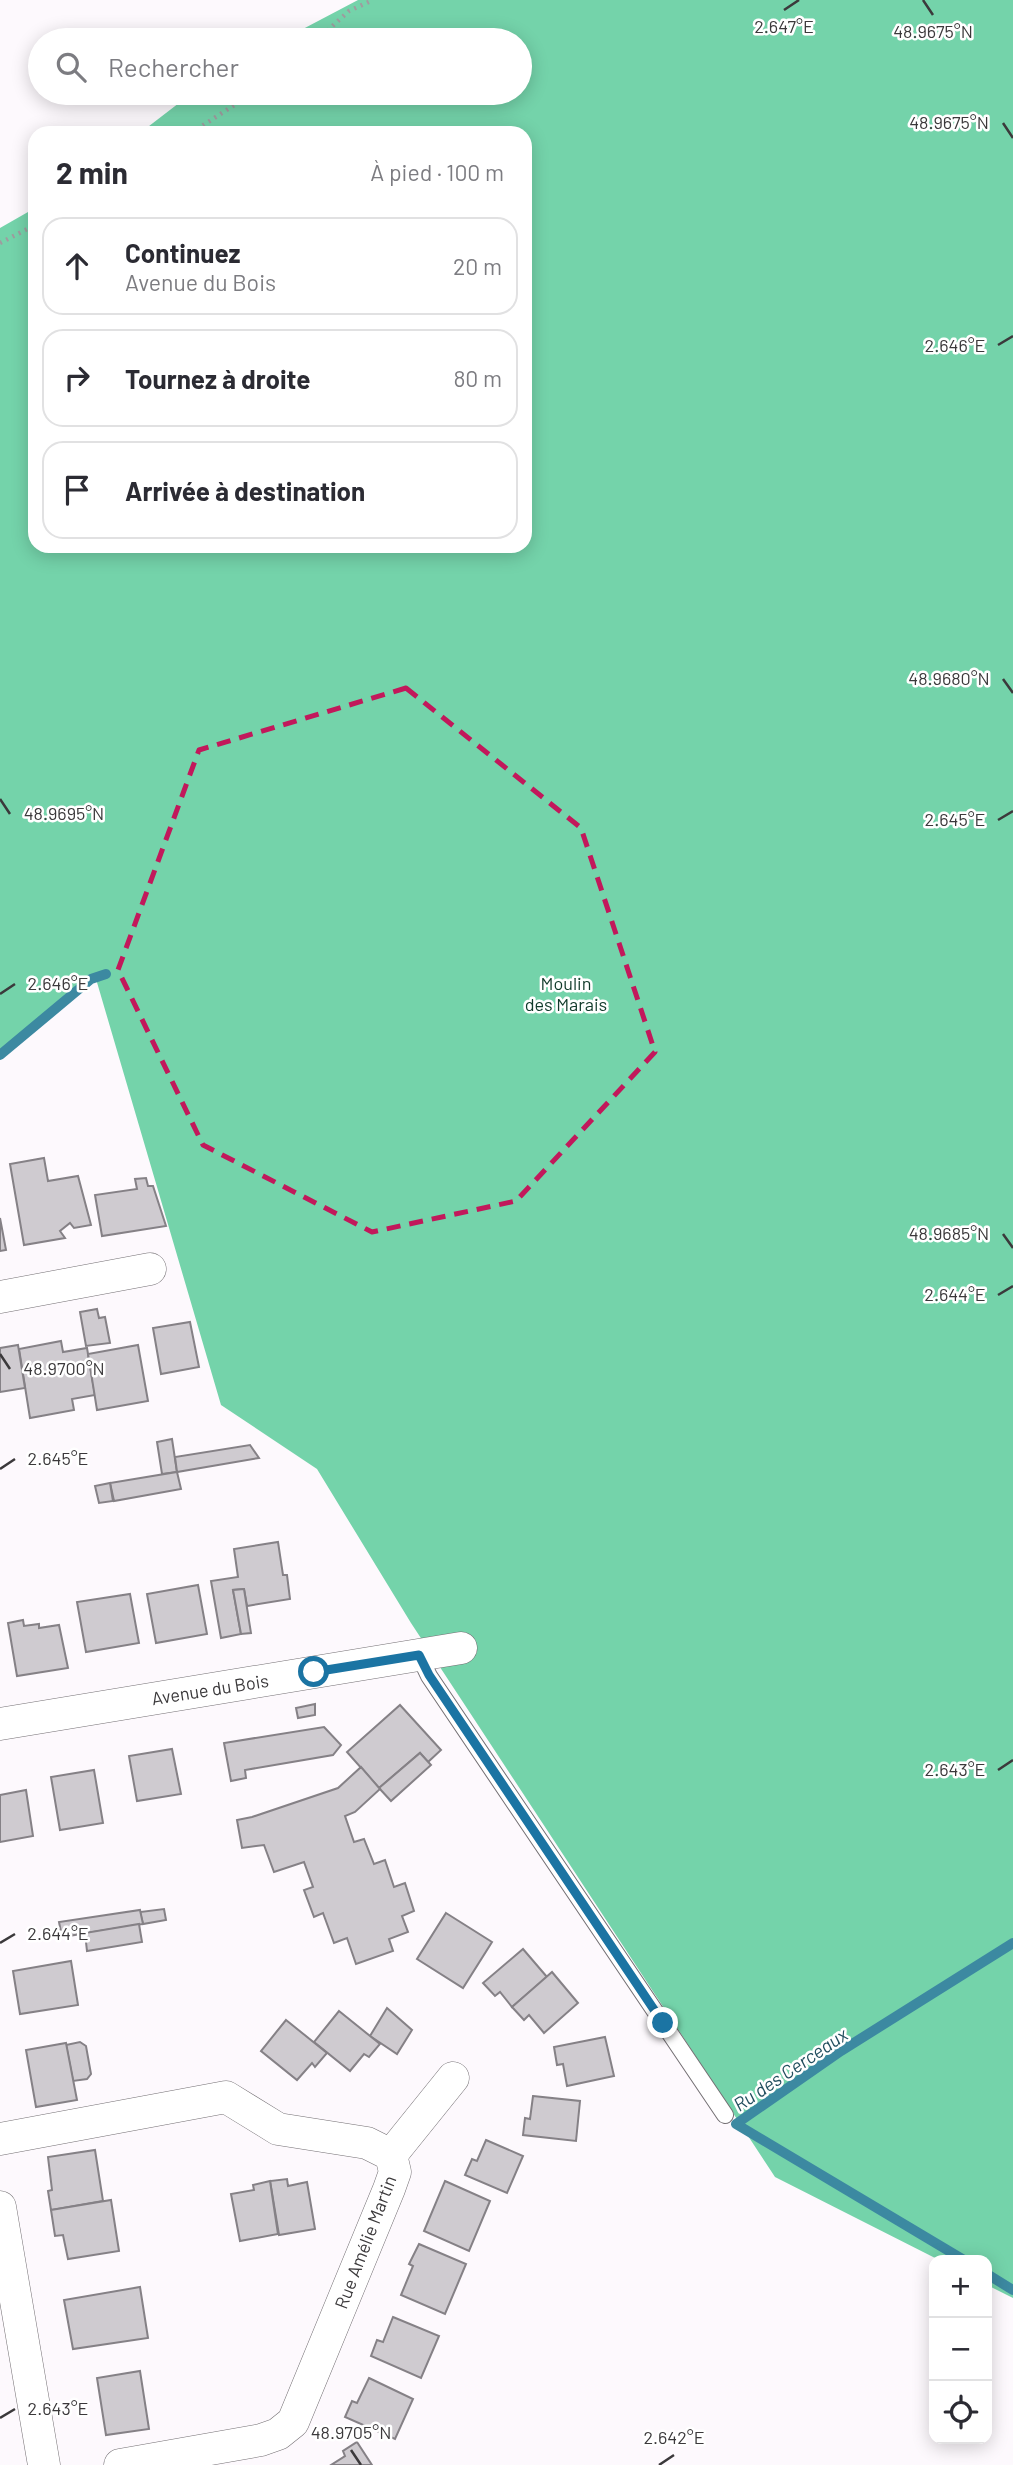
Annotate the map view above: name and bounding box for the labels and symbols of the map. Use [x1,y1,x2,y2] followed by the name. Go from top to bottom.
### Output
[754,15,814,37] text: 2.647°E
[893,20,973,42] text: 48.9675°N
[909,111,989,133] text: 48.9675°N
[925,334,985,356] text: 2.646°E
[908,667,990,689] text: 48.9680°N
[24,802,104,824] text: 48.9695°N
[925,808,985,830] text: 2.645°E
[28,972,88,994] text: 2.646°E
[525,972,607,1015] park label: Moulin des Marais
[909,1222,989,1244] text: 48.9685°N
[924,1283,986,1305] text: 2.644°E
[23,1357,105,1379] text: 48.9700°N
[28,1447,88,1469] text: 2.645°E
[298,1656,329,1687] route start
[150,1669,270,1709] street label: Avenue du Bois
[925,1758,985,1780] text: 2.643°E
[27,1922,89,1944] text: 2.644°E
[647,2007,678,2038] route end
[729,2022,852,2116] water label: Ru des Cerceaux
[330,2172,400,2312] street label: Rue Amélie Martin
[28,2397,88,2419] text: 2.643°E
[311,2421,391,2443] text: 48.9705°N
[643,2426,705,2448] text: 2.642°E

